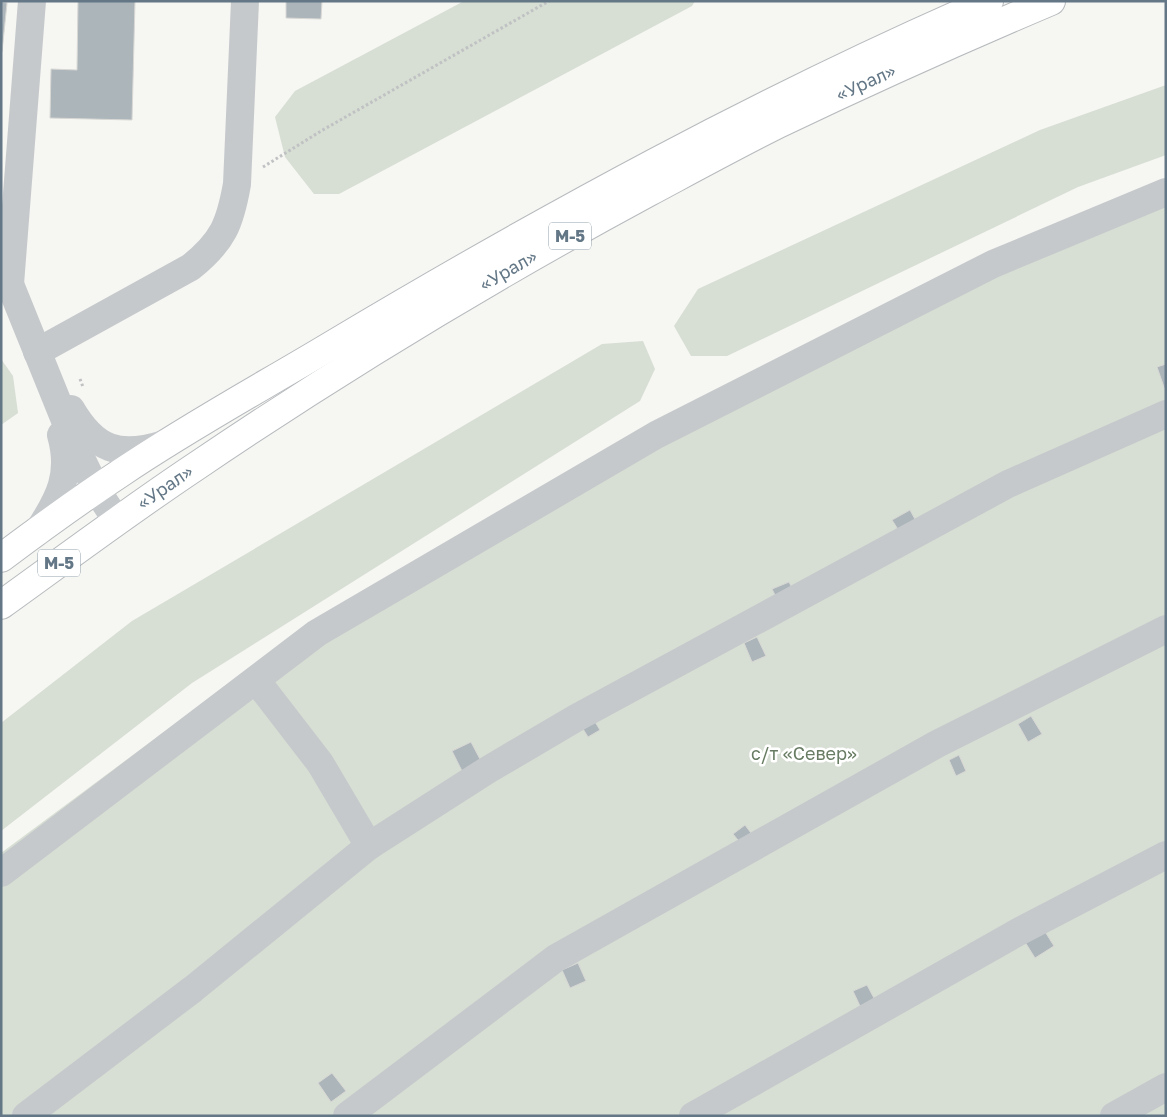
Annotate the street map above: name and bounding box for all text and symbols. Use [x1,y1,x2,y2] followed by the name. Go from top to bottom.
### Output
[832,59,899,105] street label: «Урал»
[549,222,591,250] road number: М-5
[475,244,541,295] street label: «Урал»
[132,460,197,513] street label: «Урал»
[38,550,80,576] road number: М-5
[751,742,857,764] park label: с/т «Север»

